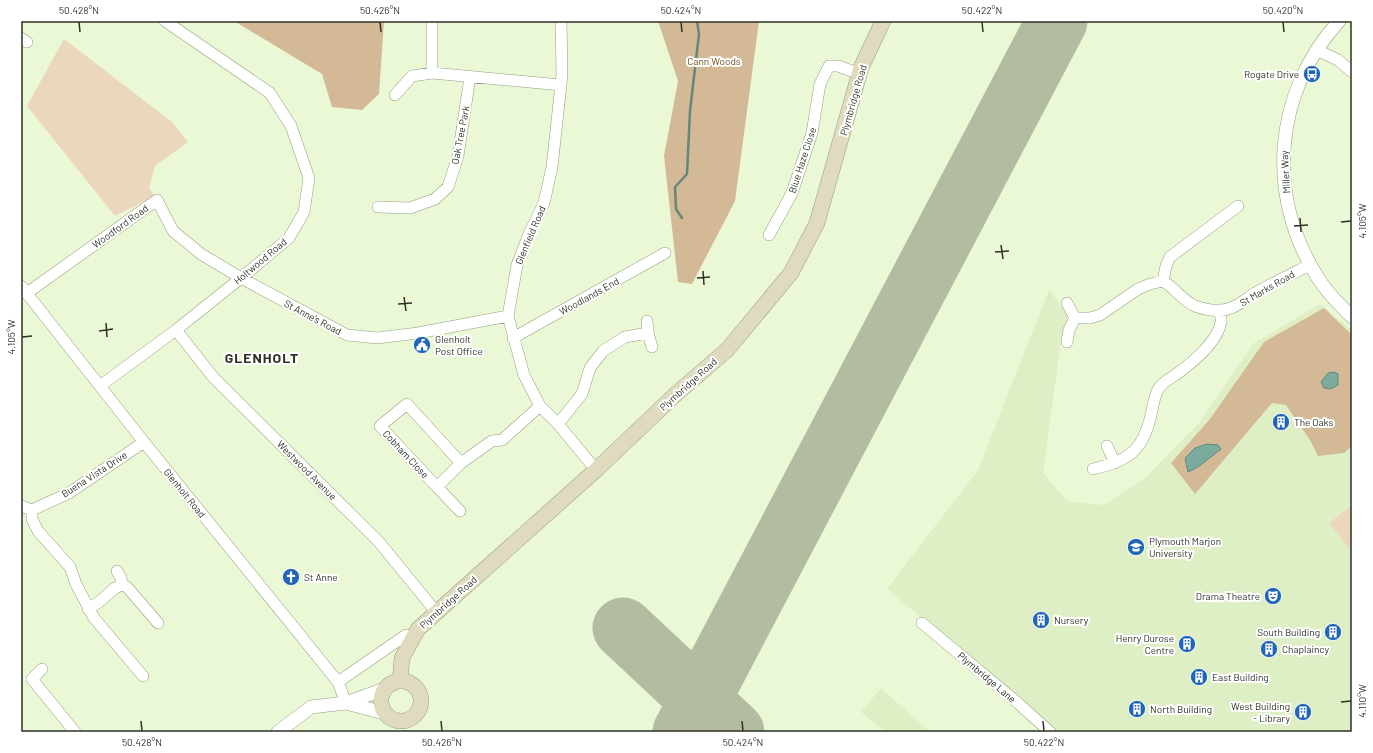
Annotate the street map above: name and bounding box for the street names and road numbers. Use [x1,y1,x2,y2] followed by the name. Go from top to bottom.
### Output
[837,63,869,137] street label: Plymbridge Road
[448,105,472,165] street label: Oak Tree Park
[786,125,818,195] street label: Blue Haze Close
[1278,150,1292,194] street label: Miller Way
[90,202,150,250] street label: Woodford Road
[512,204,548,266] street label: Glenfield Road
[231,235,289,287] street label: Holtwood Road
[1237,267,1297,309] street label: St Marks Road
[557,275,621,317] street label: Woodlands End
[282,297,344,337] street label: St Anne's Road
[657,355,719,413] street label: Plymbridge Road
[381,427,431,481] street label: Cobham Close
[275,438,339,502] street label: Westwood Avenue
[59,448,129,500] street label: Buena Vista Drive
[161,466,209,520] street label: Glenholt Road
[417,573,479,631] street label: Plymbridge Road
[955,649,1019,705] street label: Plymbridge Lane

